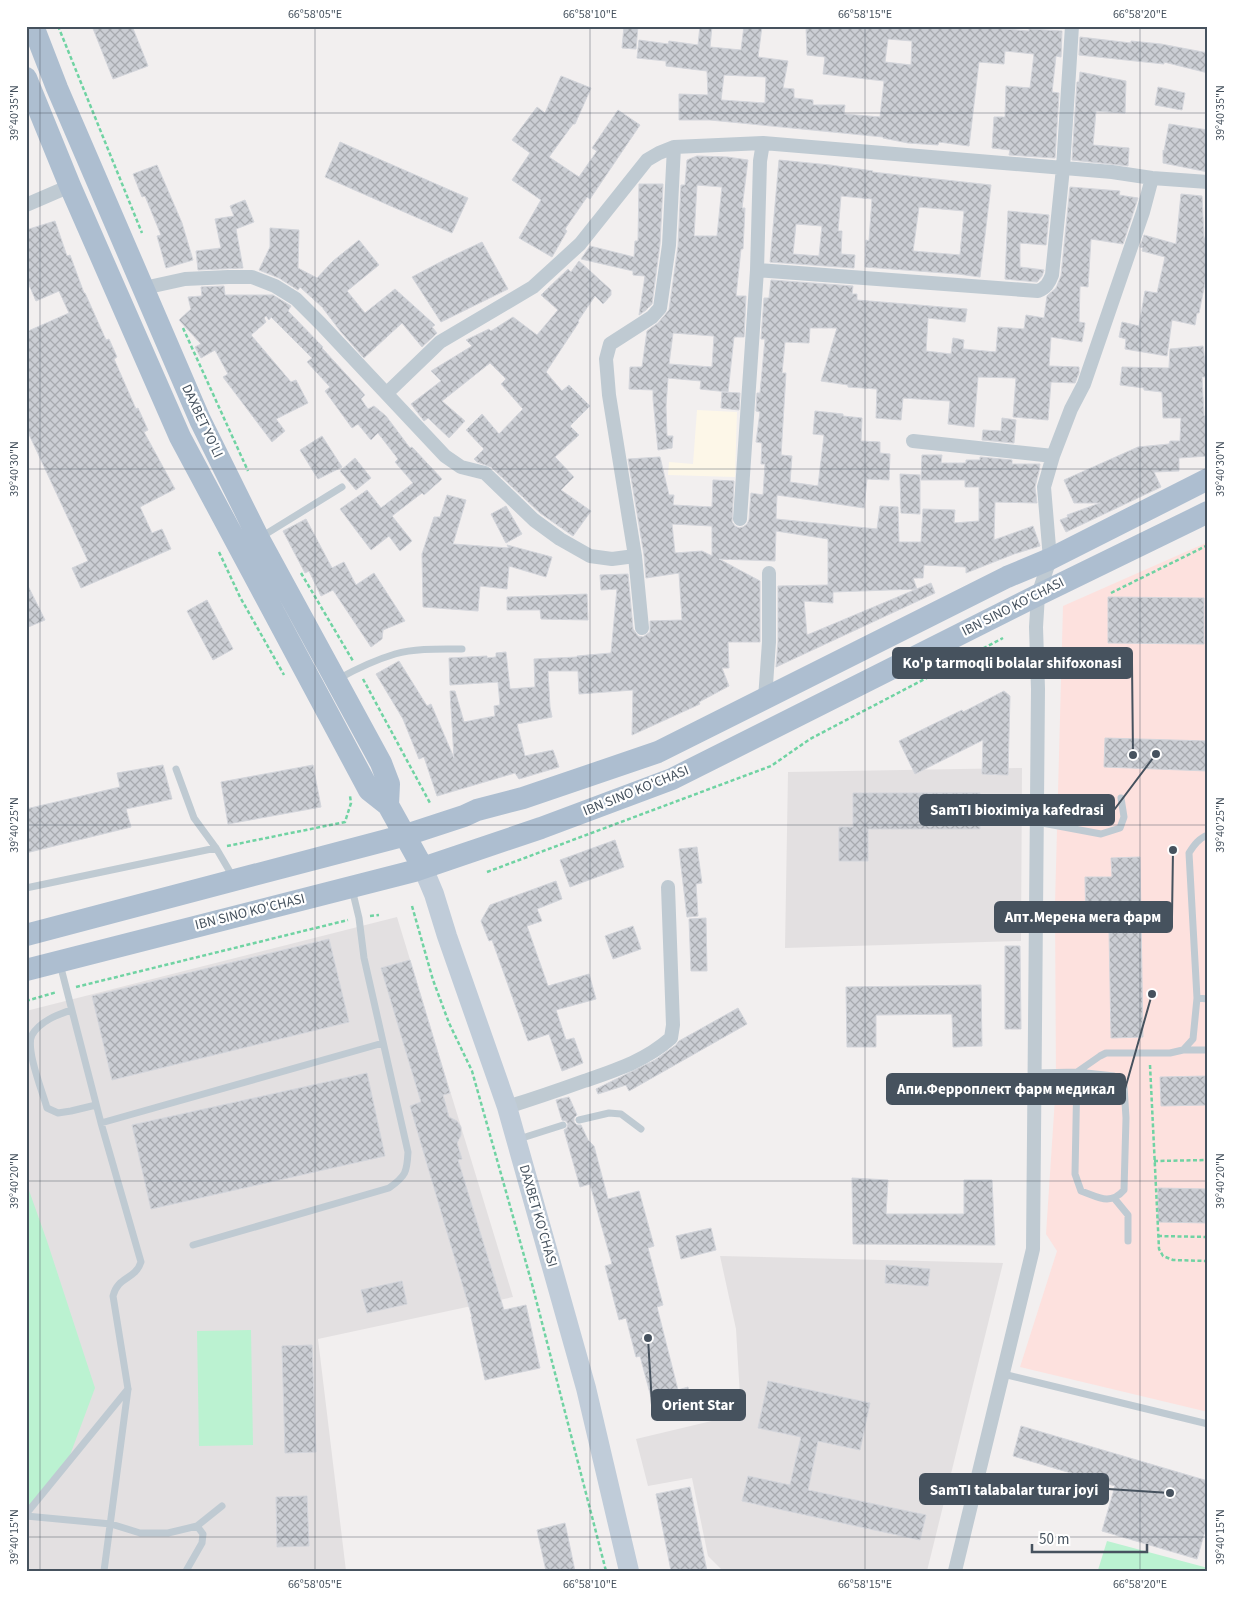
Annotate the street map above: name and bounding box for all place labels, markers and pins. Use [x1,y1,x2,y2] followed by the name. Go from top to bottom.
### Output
[893,648,1132,678] callout: Ko'p tarmoqli bolalar shifoxonasi
[920,795,1114,825] callout: SamTI bioximiya kafedrasi
[995,902,1172,932] callout: Апт.Мерена мега фарм
[887,1074,1125,1104] callout: Апи.Ферроплект фарм медикал
[652,1390,745,1420] callout: Orient Star
[920,1474,1108,1504] callout: SamTI talabalar turar joyi

